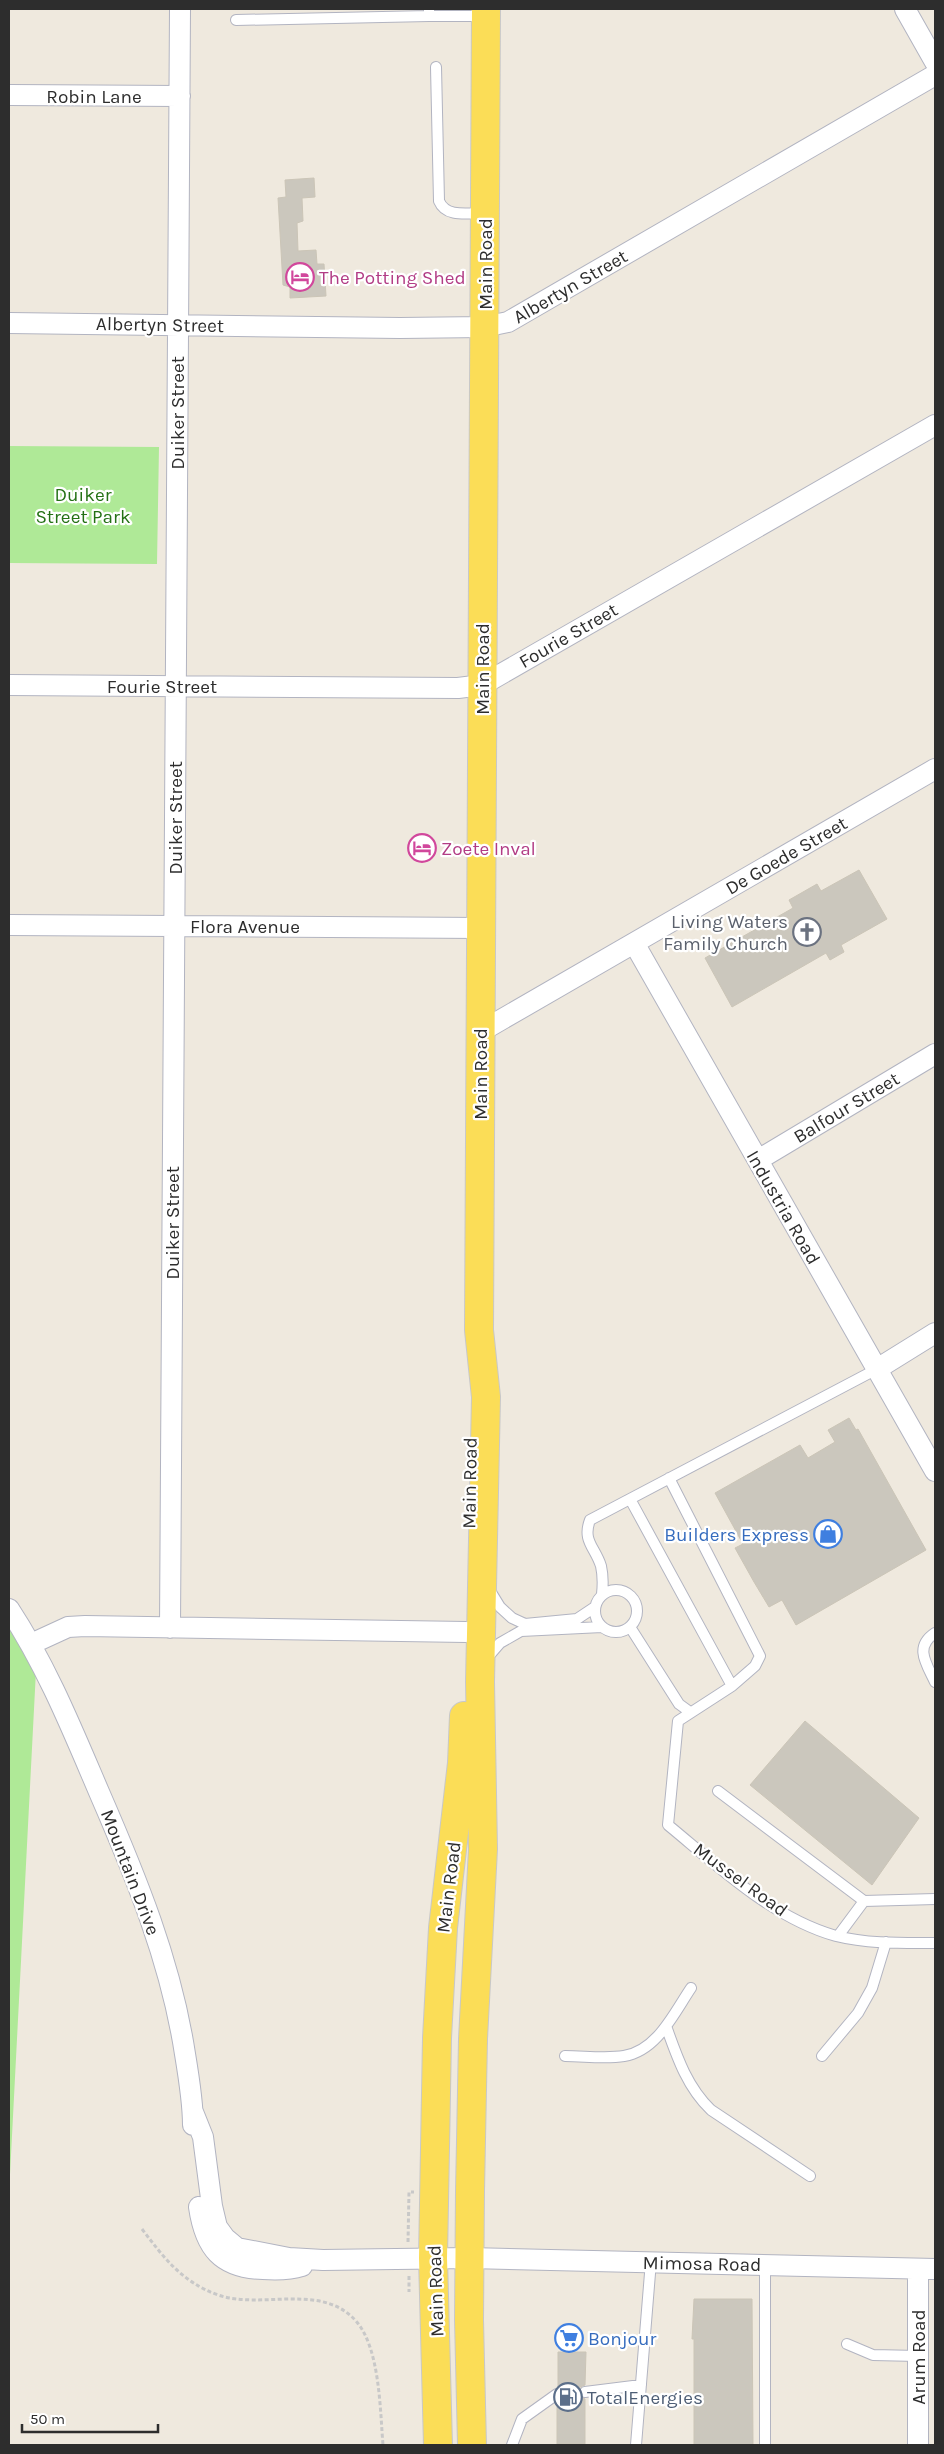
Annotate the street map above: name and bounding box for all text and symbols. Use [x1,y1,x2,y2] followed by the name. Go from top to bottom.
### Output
[46,86,142,108] street label: Robin Lane
[475,218,497,310] street label: Main Road
[509,245,632,328] street label: Albertyn Street
[285,262,315,292] hotel icon: The Potting Shed
[319,267,466,289] place label: The Potting Shed
[96,313,224,337] street label: Albertyn Street
[167,356,189,470] street label: Duiker Street
[35,484,131,528] park label: Duiker Street Park
[515,599,622,673] street label: Fourie Street
[472,623,494,715] street label: Main Road
[107,676,217,698] street label: Fourie Street
[165,761,187,875] street label: Duiker Street
[722,812,851,900] street label: De Goede Street
[407,833,437,863] hotel icon: Zoete Inval
[441,838,536,860] place label: Zoete Inval
[663,911,788,955] place label: Living Waters Family Church
[190,916,300,938] street label: Flora Avenue
[792,917,822,947] church icon: Living Waters Family Church
[470,1028,492,1120] street label: Main Road
[790,1068,903,1148] street label: Balfour Street
[742,1147,825,1268] street label: Industria Road
[162,1166,184,1280] street label: Duiker Street
[458,1437,482,1529] street label: Main Road
[813,1519,843,1549] shop icon: Builders Express
[664,1524,809,1546] place label: Builders Express
[96,1806,164,1938] street label: Mountain Drive
[689,1838,792,1921] street label: Mussel Road
[432,1840,466,1934] street label: Main Road
[423,2245,449,2337] street label: Main Road
[642,2252,761,2276] street label: Mimosa Road
[908,2309,930,2405] street label: Arum Road
[554,2323,584,2353] supermarket icon: Bonjour
[588,2328,657,2350] place label: Bonjour
[553,2382,583,2412] fuel station icon: TotalEnergies
[587,2387,703,2409] place label: TotalEnergies
[22,2402,159,2434] scale bar
[30,2410,65,2428] text: 50 m

